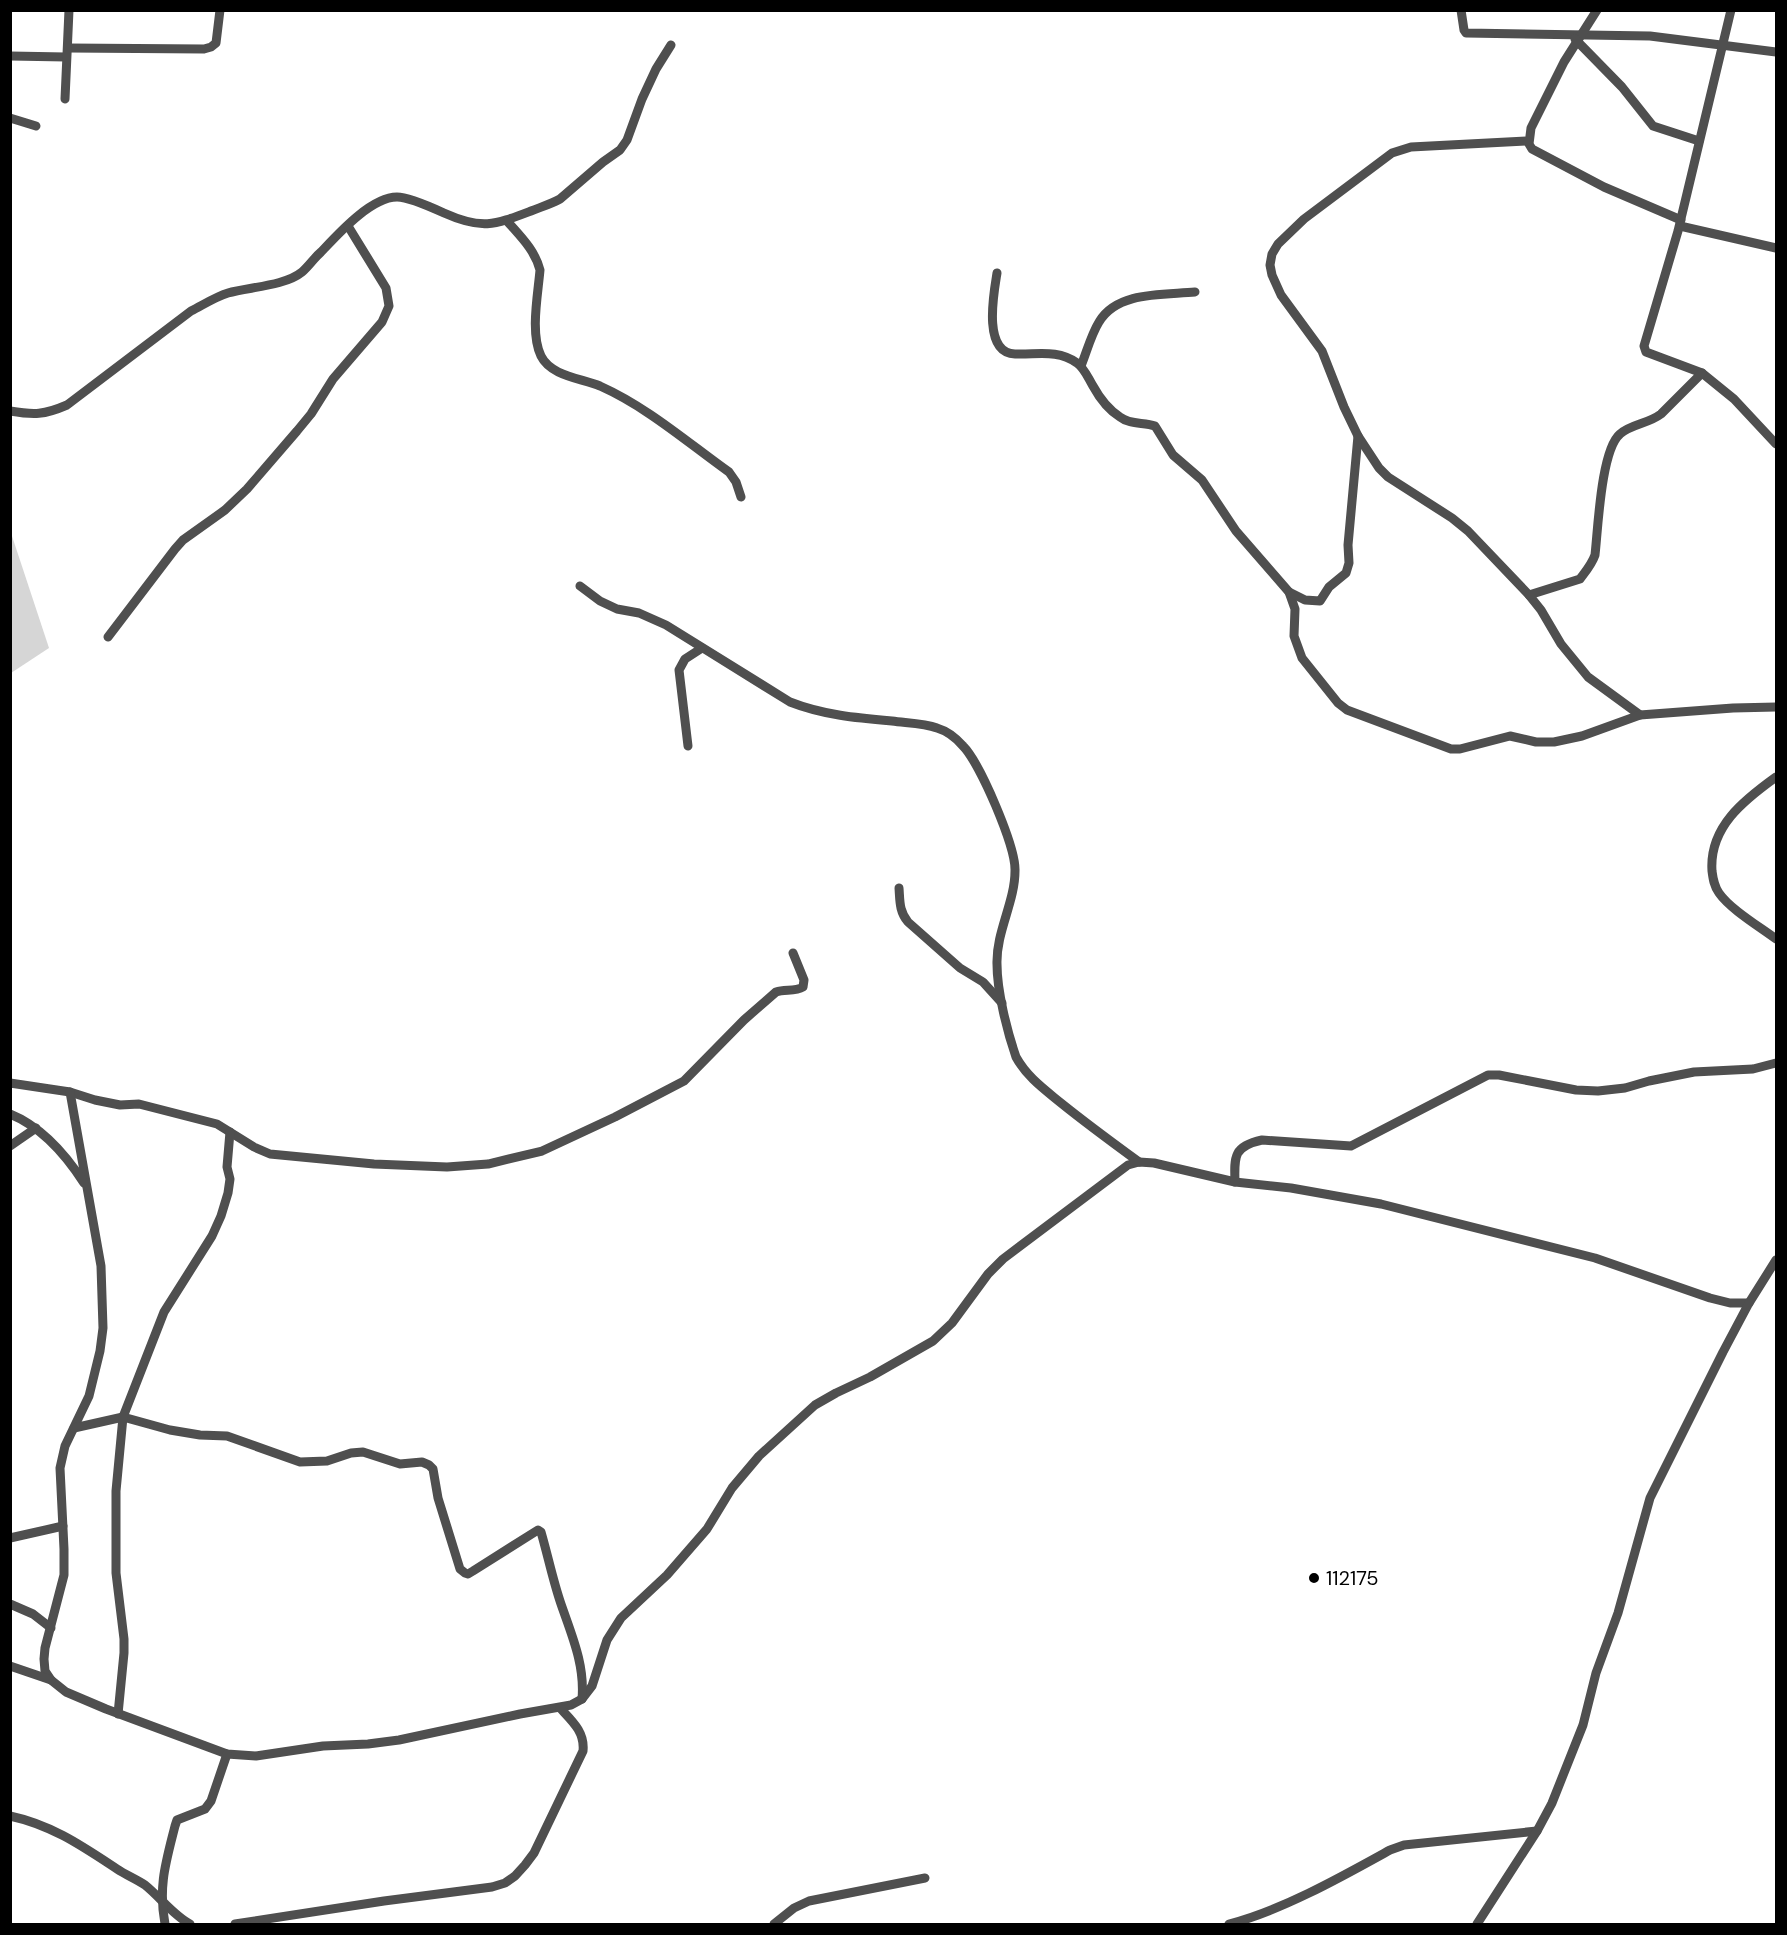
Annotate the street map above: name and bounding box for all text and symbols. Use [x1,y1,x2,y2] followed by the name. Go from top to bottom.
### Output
[1326,1565,1379,1591] place label: 112175
[1307,1571,1321,1585] marker: 112175

